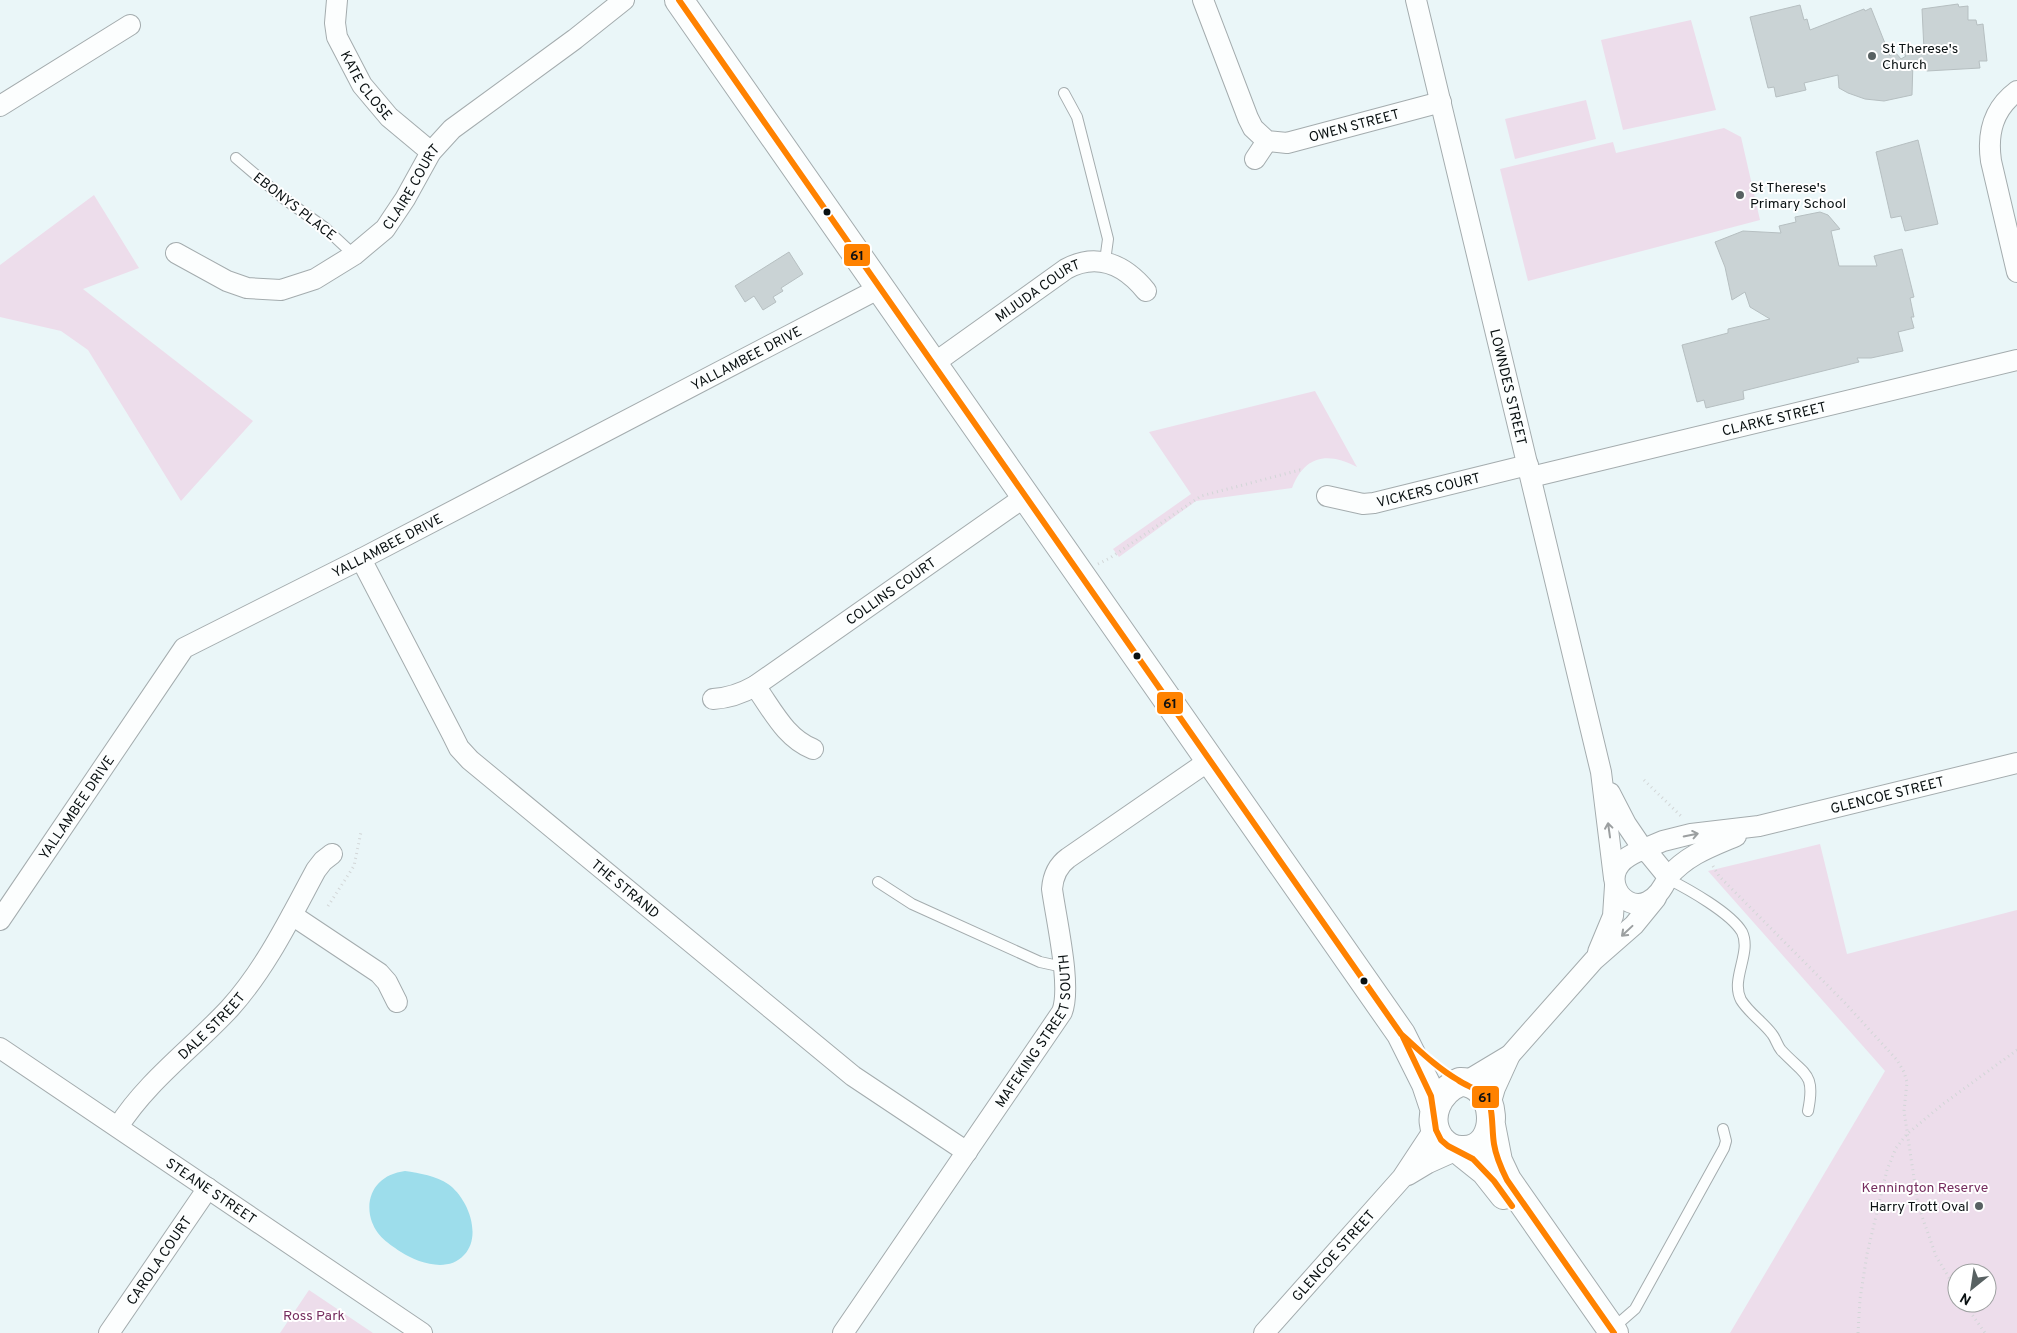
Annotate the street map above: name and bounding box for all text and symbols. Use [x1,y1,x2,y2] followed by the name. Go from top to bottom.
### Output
[1882,41,1958,74] place label: St Therese's Church
[336,48,395,124] street label: KATE CLOSE
[1866,50,1878,62] marker: St Therese's Church
[1307,106,1402,147] street label: OWEN STREET
[380,141,444,234] street label: CLAIRE COURT
[249,170,339,245] street label: EBONYS PLACE
[1750,180,1846,213] place label: St Therese's Primary School
[1734,189,1746,201] marker: St Therese's Primary School
[822,207,832,217] unlabelled marker
[843,243,871,267] line badge: 61
[850,248,864,265] text: 61
[993,257,1083,327] street label: MIJUDA COURT
[689,323,805,395] street label: YALLAMBEE DRIVE
[1485,328,1529,447] street label: LOWNDES STREET
[1720,399,1828,441] street label: CLARKE STREET
[1375,470,1482,512] street label: VICKERS COURT
[330,511,446,582] street label: YALLAMBEE DRIVE
[843,555,940,630] street label: COLLINS COURT
[1132,651,1142,661] unlabelled marker
[1156,691,1184,715] line badge: 61
[1163,696,1177,713] text: 61
[36,753,119,864] street label: YALLAMBEE DRIVE
[1829,774,1946,818] street label: GLENCOE STREET
[1604,822,1614,838] one-way arrow
[1682,829,1698,839] one-way arrow
[587,856,662,923] street label: THE STRAND
[1620,925,1633,937] one-way arrow
[992,953,1075,1111] street label: MAFEKING STREET SOUTH
[1359,976,1369,986] unlabelled marker
[175,990,250,1064] street label: DALE STREET
[1471,1085,1500,1109] line badge: 61
[1478,1090,1492,1107] text: 61
[162,1155,259,1229] street label: STEANE STREET
[1862,1180,1988,1197] park label: Kennington Reserve
[1870,1199,1969,1216] place label: Harry Trott Oval
[1973,1200,1985,1212] marker: Harry Trott Oval
[1289,1207,1379,1306] street label: GLENCOE STREET
[124,1214,196,1309] street label: CAROLA COURT
[1947,1263,1997,1313] north arrow
[1958,1288,1975,1308] text: N
[283,1308,345,1325] park label: Ross Park

